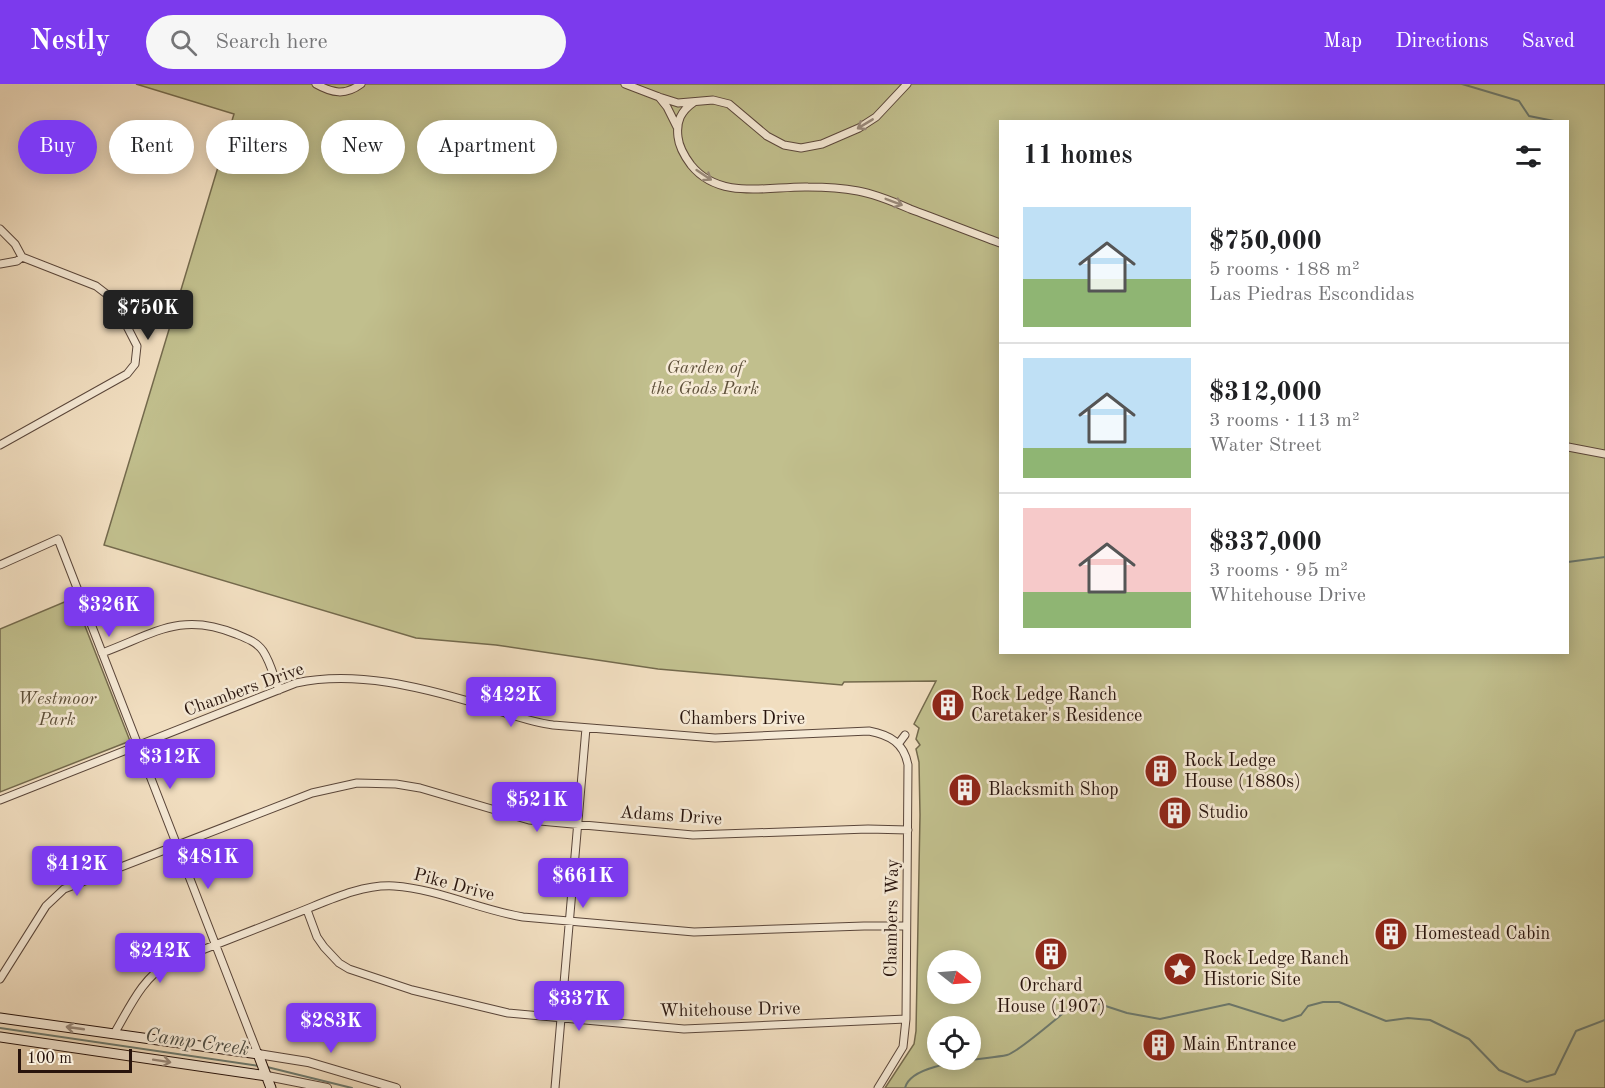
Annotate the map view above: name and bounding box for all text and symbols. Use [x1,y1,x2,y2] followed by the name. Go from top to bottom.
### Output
[146,15,566,69] search box
[167,26,200,59] icon: search
[30,28,110,56] text: Nestly
[215,31,328,53] text: Search here
[1323,31,1362,52] text: Map
[1395,31,1489,52] text: Directions
[1522,31,1575,52] text: Saved
[857,118,874,130] one-way arrow
[18,120,97,174] chip: Buy
[109,120,194,174] chip: Rent
[206,120,309,174] chip: Filters
[321,120,405,174] chip: New
[417,120,557,174] chip: Apartment
[1512,140,1545,173] icon: filters
[1023,143,1132,169] text: 11 homes
[695,169,712,182] one-way arrow
[884,198,902,209] one-way arrow
[1209,229,1322,255] text: $750,000
[1071,231,1143,303] icon: home
[1209,260,1359,280] text: 5 rooms · 188 m²
[1209,285,1414,305] text: Las Piedras Escondidas
[106,290,190,341] pin: $750K
[117,299,179,319] text: $750K
[651,359,759,398] park label: Garden of the Gods Park
[1209,380,1322,406] text: $312,000
[1071,382,1143,454] icon: home
[1209,411,1359,431] text: 3 rooms · 113 m²
[1209,436,1322,456] text: Water Street
[1209,530,1322,556] text: $337,000
[1071,532,1143,604] icon: home
[1209,561,1348,581] text: 3 rooms · 95 m²
[1209,586,1366,606] text: Whitehouse Drive
[67,587,151,638] pin: $326K
[78,596,140,616] text: $326K
[182,660,306,720] street label: Chambers Drive
[469,677,553,728] pin: $422K
[480,686,542,706] text: $422K
[971,686,1142,725] place label: Rock Ledge Ranch Caretaker's Residence
[930,687,966,723] building icon: Rock Ledge Ranch Caretaker's Residence
[18,690,98,729] park label: Westmoor Park
[679,710,805,728] street label: Chambers Drive
[128,739,212,790] pin: $312K
[139,748,201,768] text: $312K
[1184,752,1301,791] place label: Rock Ledge House (1880s)
[1143,753,1179,789] building icon: Rock Ledge House (1880s)
[947,772,983,808] building icon: Blacksmith Shop
[988,781,1119,799] place label: Blacksmith Shop
[495,782,579,833] pin: $521K
[506,791,568,811] text: $521K
[1157,795,1193,831] building icon: Studio
[619,803,723,829] street label: Adams Drive
[1198,804,1248,822] place label: Studio
[166,839,250,890] pin: $481K
[35,846,119,897] pin: $412K
[177,848,239,868] text: $481K
[46,855,108,875] text: $412K
[541,858,625,909] pin: $661K
[882,858,902,977] street label: Chambers Way
[412,866,496,904] street label: Pike Drive
[552,867,614,887] text: $661K
[1373,916,1409,952] building icon: Homestead Cabin
[1414,925,1550,943] place label: Homestead Cabin
[118,933,202,984] pin: $242K
[1033,936,1069,972] building icon: Orchard House (1907)
[129,942,191,962] text: $242K
[927,950,981,1004] north arrow
[927,950,981,1070] map controls
[1203,950,1349,989] place label: Rock Ledge Ranch Historic Site
[1162,951,1198,987] place icon: Rock Ledge Ranch Historic Site
[997,977,1105,1016] place label: Orchard House (1907)
[537,981,621,1032] pin: $337K
[548,990,610,1010] text: $337K
[659,1000,801,1020] street label: Whitehouse Drive
[289,1003,373,1054] pin: $283K
[300,1012,362,1032] text: $283K
[927,1016,981,1070] button: locate
[66,1023,86,1034] one-way arrow
[144,1026,250,1060] water label: Camp Creek
[1141,1027,1177,1063] building icon: Main Entrance
[1182,1036,1296,1054] place label: Main Entrance
[18,1046,132,1074] scale bar
[27,1051,72,1067] text: 100 m
[151,1055,171,1066] one-way arrow

